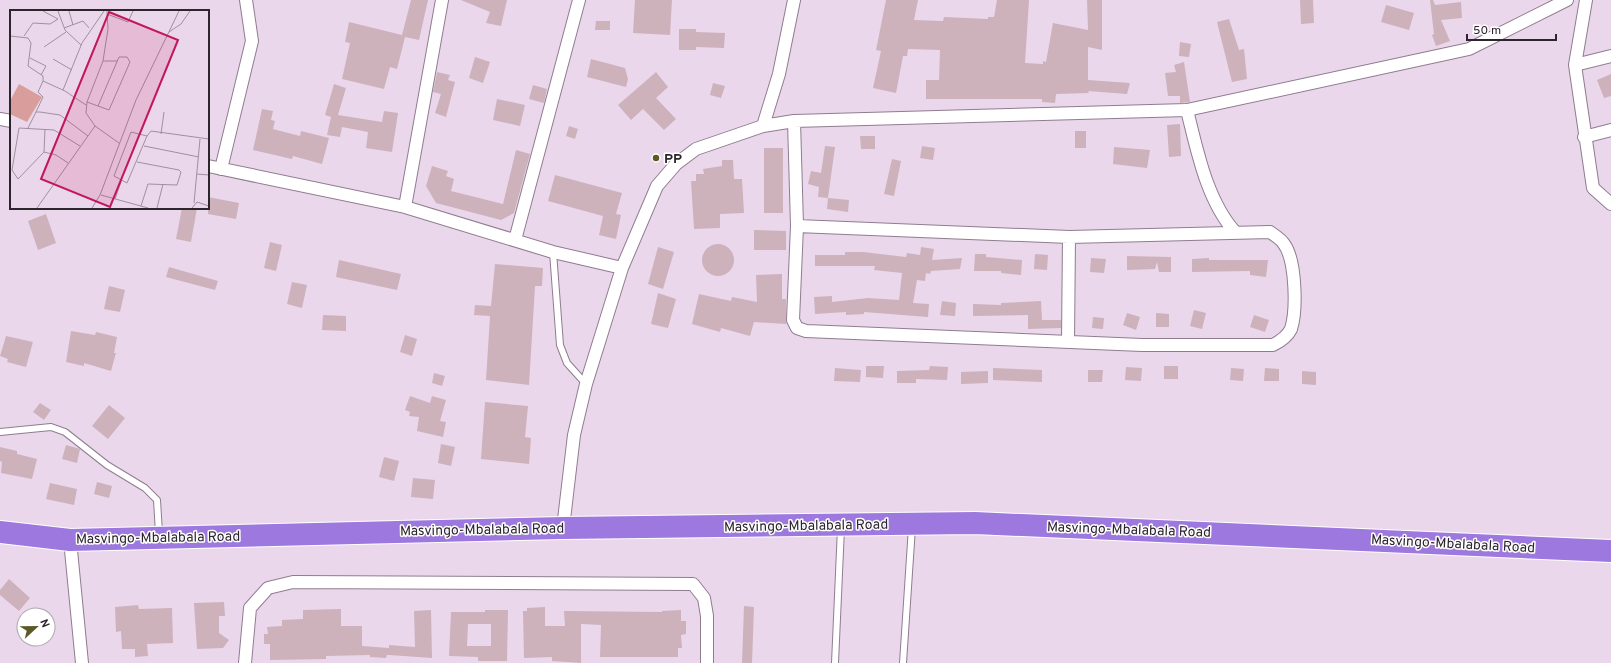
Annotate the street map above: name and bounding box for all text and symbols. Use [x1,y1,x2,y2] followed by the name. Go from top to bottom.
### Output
[10,10,209,209] inset map
[1467,16,1556,42] scale bar
[1473,23,1501,39] text: 50 m
[664,151,682,168] place label: PP
[651,153,661,163] marker: PP
[724,517,888,536] street label: Masvingo-Mbalabala Road
[1047,519,1211,542] street label: Masvingo-Mbalabala Road
[400,521,564,540] street label: Masvingo-Mbalabala Road
[76,529,240,548] street label: Masvingo-Mbalabala Road
[1370,532,1535,557] street label: Masvingo-Mbalabala Road
[16,607,56,647] north arrow
[36,617,52,630] text: N

